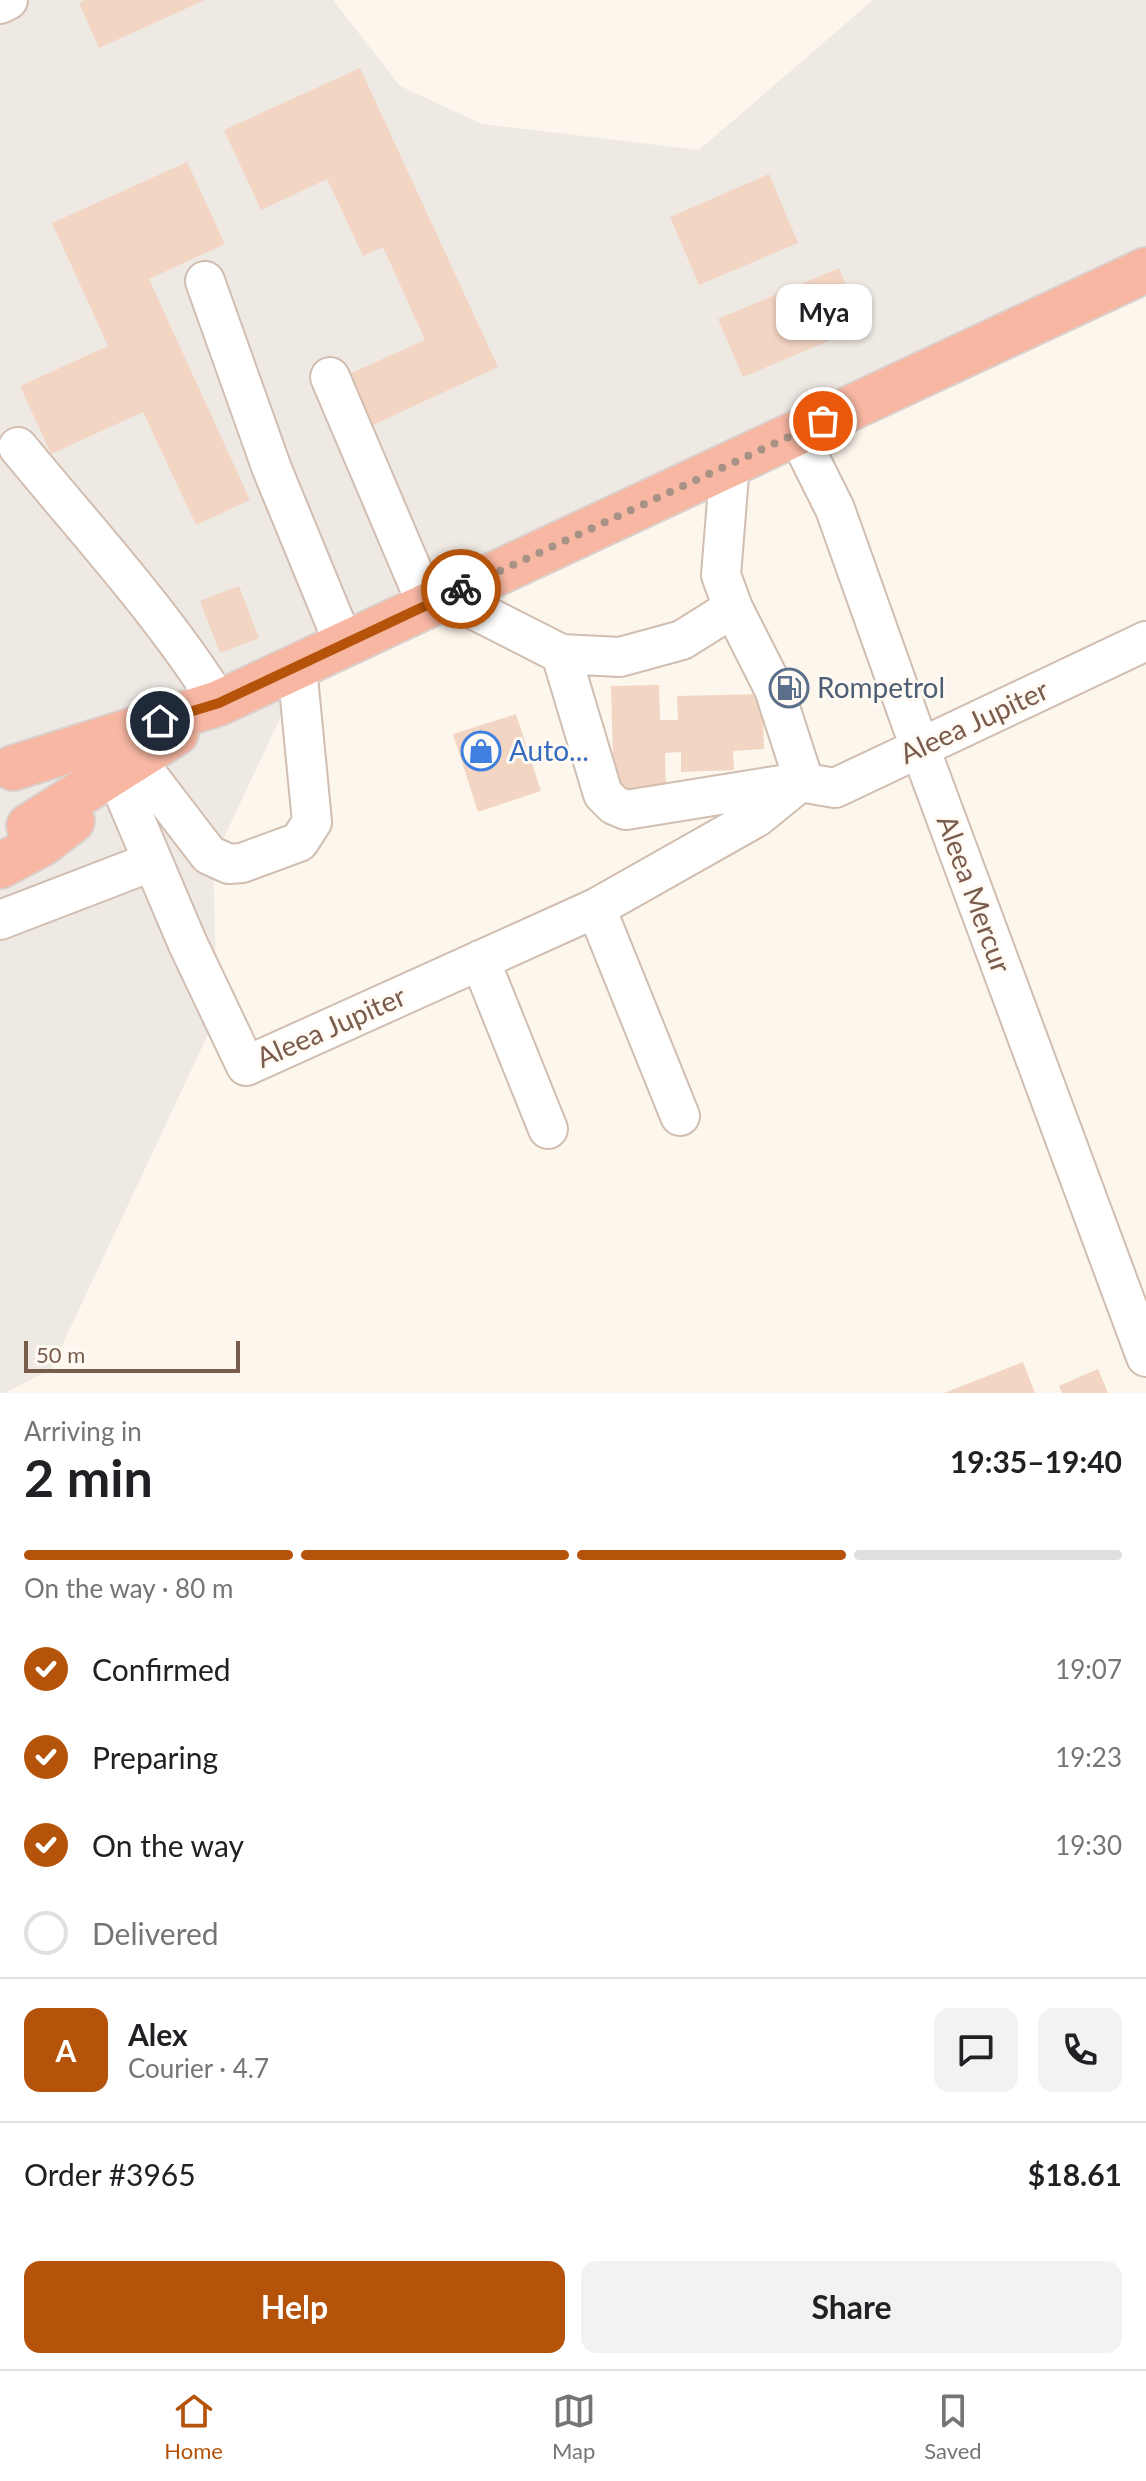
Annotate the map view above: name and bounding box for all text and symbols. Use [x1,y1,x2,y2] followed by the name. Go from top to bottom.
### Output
[775,285,871,341] callout: Mya
[799,296,849,328] text: Mya
[789,387,857,455] pin
[801,399,845,443] icon: bag
[421,549,501,629] courier
[439,567,483,611] icon: bike
[768,667,810,709] fuel station icon: Rompetrol
[817,670,945,704] place label: Rompetrol
[894,672,1053,770] street label: Aleea Jupiter
[126,687,194,755] pin
[138,699,182,743] icon: home
[460,730,502,772] shop icon: Auto...
[509,733,589,767] place label: Auto...
[931,810,1019,977] street label: Aleea Mercur
[251,978,410,1074] street label: Aleea Jupiter
[24,1337,240,1373] scale bar
[36,1341,85,1368] text: 50 m
[24,1415,142,1447] text: Arriving in
[950,1443,1122,1479] text: 19:35–19:40
[24,1446,153,1508] text: 2 min
[24,1572,233,1604] text: On the way · 80 m
[24,1647,68,1691] icon: check
[92,1651,231,1687] text: Confirmed
[1055,1653,1122,1685] text: 19:07
[24,1735,68,1779] icon: check
[92,1739,218,1775] text: Preparing
[1055,1741,1122,1773] text: 19:23
[24,1823,68,1867] icon: check
[92,1827,244,1863] text: On the way
[1055,1829,1122,1861] text: 19:30
[92,1915,219,1951] text: Delivered
[934,2008,1018,2092] button: chat
[1038,2008,1122,2092] button: phone
[128,2016,188,2052] text: Alex
[56,2032,76,2068] text: A
[128,2052,269,2084] text: Courier · 4.7
[24,2156,196,2192] text: Order #3965
[1028,2156,1122,2192] text: $18.61
[24,2261,565,2353] button: Help
[581,2261,1122,2353] button: Share
[164,2389,223,2464] tab: Home
[552,2389,596,2464] tab: Map
[924,2389,982,2464] tab: Saved

